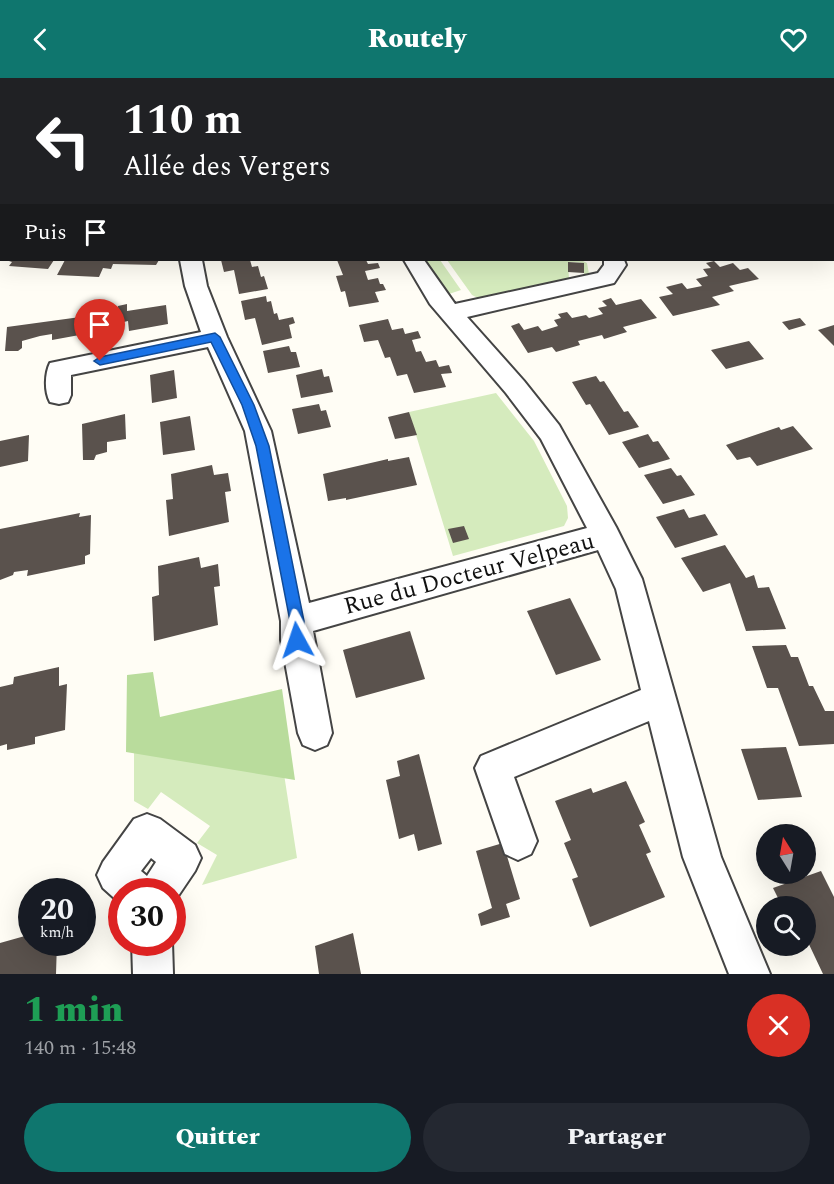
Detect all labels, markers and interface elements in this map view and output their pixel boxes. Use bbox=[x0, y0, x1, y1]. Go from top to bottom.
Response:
text: Routely bbox=[368, 18, 466, 60]
icon: back bbox=[24, 23, 57, 56]
icon: heart bbox=[777, 23, 810, 56]
text: 110 m bbox=[123, 89, 242, 152]
icon: left bbox=[24, 102, 102, 180]
text: Allée des Vergers bbox=[123, 146, 331, 188]
text: Puis bbox=[24, 216, 67, 249]
icon: arrive bbox=[79, 216, 112, 249]
pin bbox=[74, 299, 125, 361]
icon: arrive bbox=[83, 308, 116, 341]
street label: Rue du Docteur Velpeau bbox=[340, 523, 598, 625]
position arrow bbox=[265, 608, 329, 672]
north arrow bbox=[756, 824, 816, 884]
map controls bbox=[756, 824, 816, 956]
speed limit sign: 30 bbox=[108, 878, 186, 956]
text: 20 bbox=[40, 887, 74, 933]
button: search bbox=[756, 896, 816, 956]
text: km/h bbox=[40, 921, 74, 944]
text: 1 min bbox=[24, 983, 124, 1038]
button: close bbox=[747, 994, 810, 1057]
text: 140 m · 15:48 bbox=[24, 1033, 136, 1063]
button: Quitter bbox=[24, 1103, 411, 1172]
button: Partager bbox=[423, 1103, 810, 1172]

